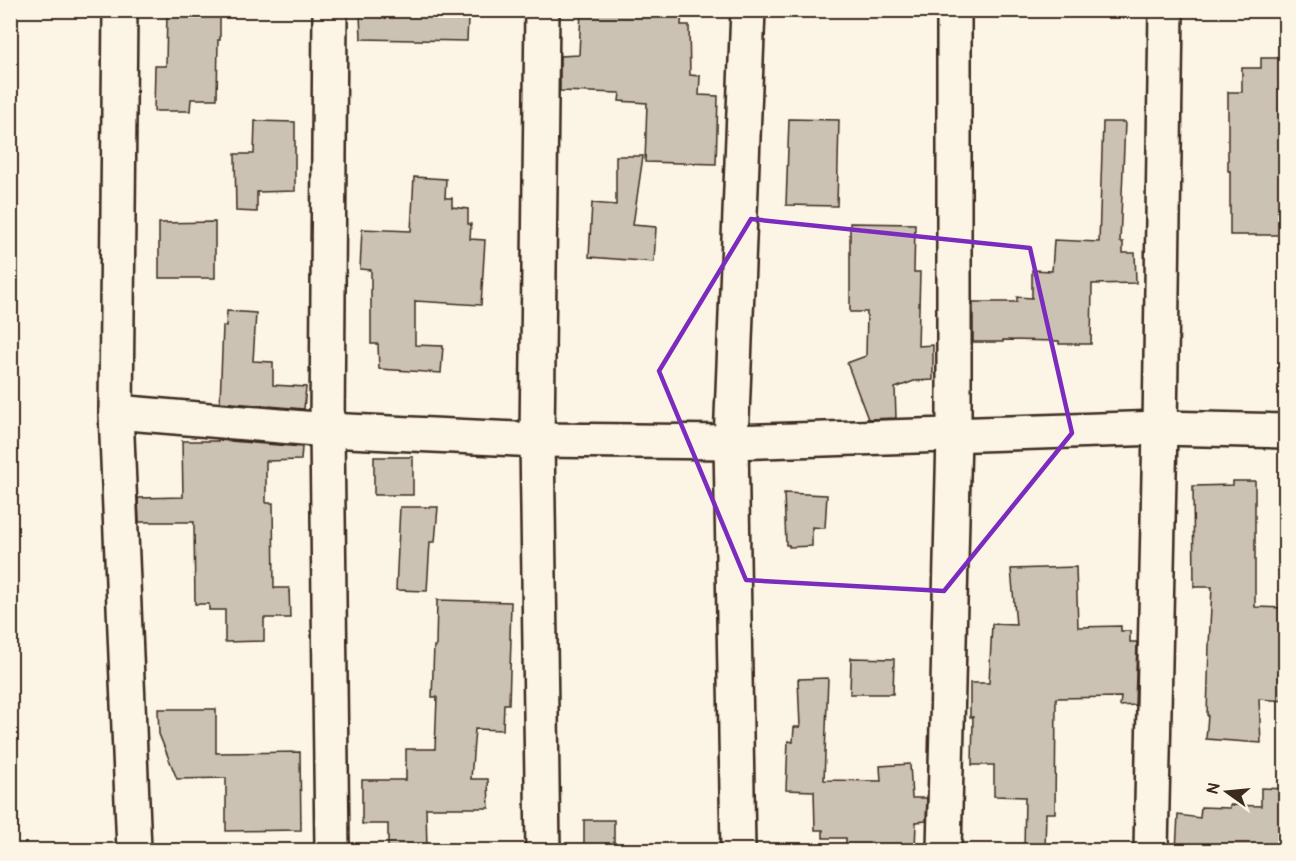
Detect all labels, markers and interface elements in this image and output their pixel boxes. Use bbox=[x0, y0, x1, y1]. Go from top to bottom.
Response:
north arrow bbox=[1197, 762, 1257, 822]
text: N bbox=[1202, 780, 1225, 796]

